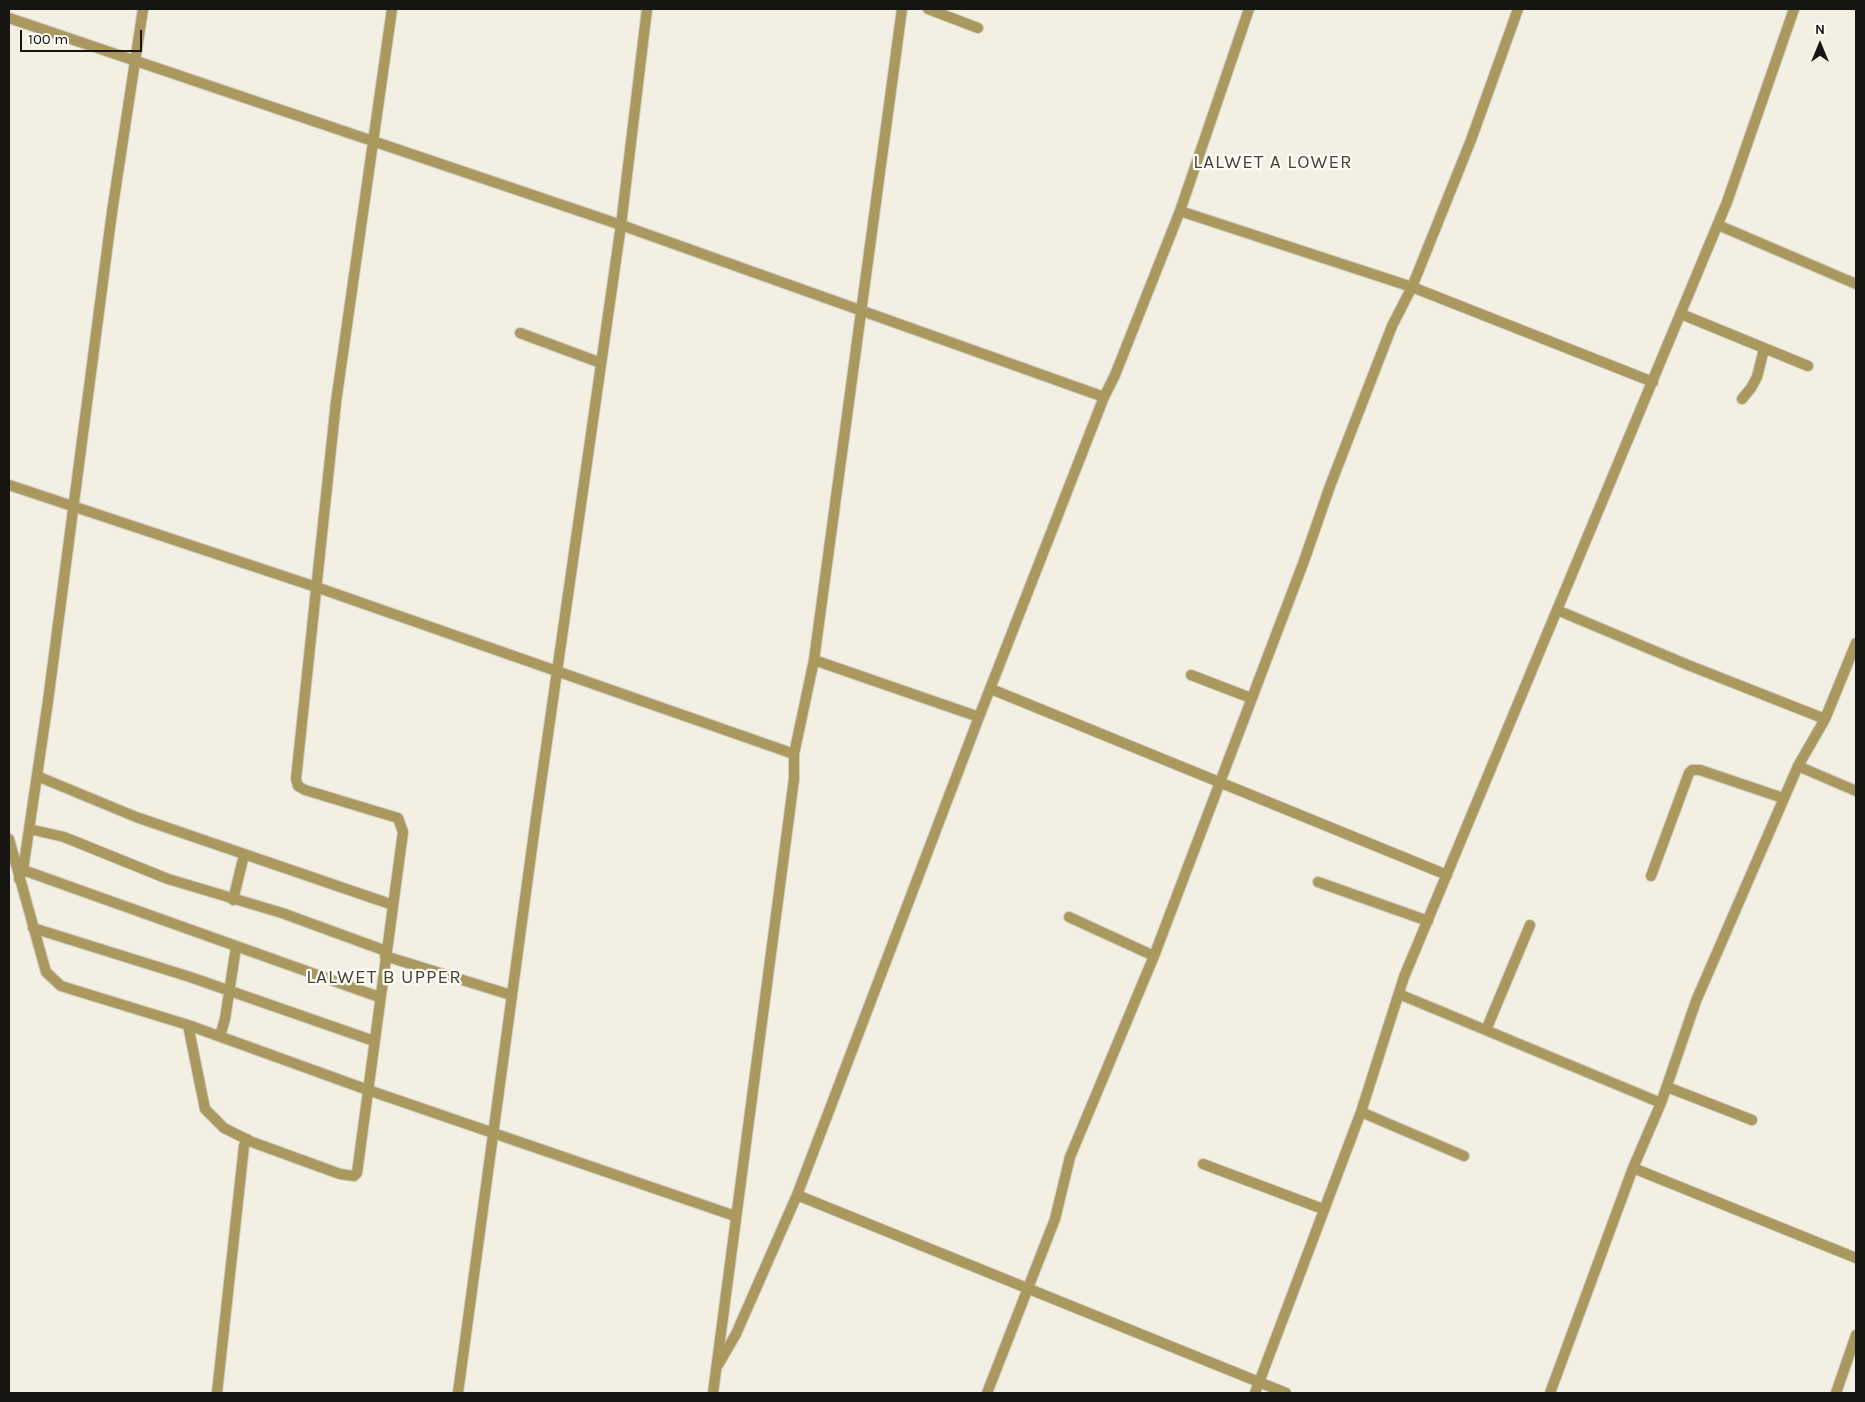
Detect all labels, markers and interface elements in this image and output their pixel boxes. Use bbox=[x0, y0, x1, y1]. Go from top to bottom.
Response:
scale bar bbox=[22, 20, 145, 52]
north arrow bbox=[1795, 20, 1845, 70]
text: N bbox=[1815, 21, 1825, 38]
text: 100 m bbox=[28, 30, 68, 48]
district label: LALWET A LOWER bbox=[1192, 152, 1354, 174]
district label: LALWET B UPPER bbox=[304, 967, 464, 989]

